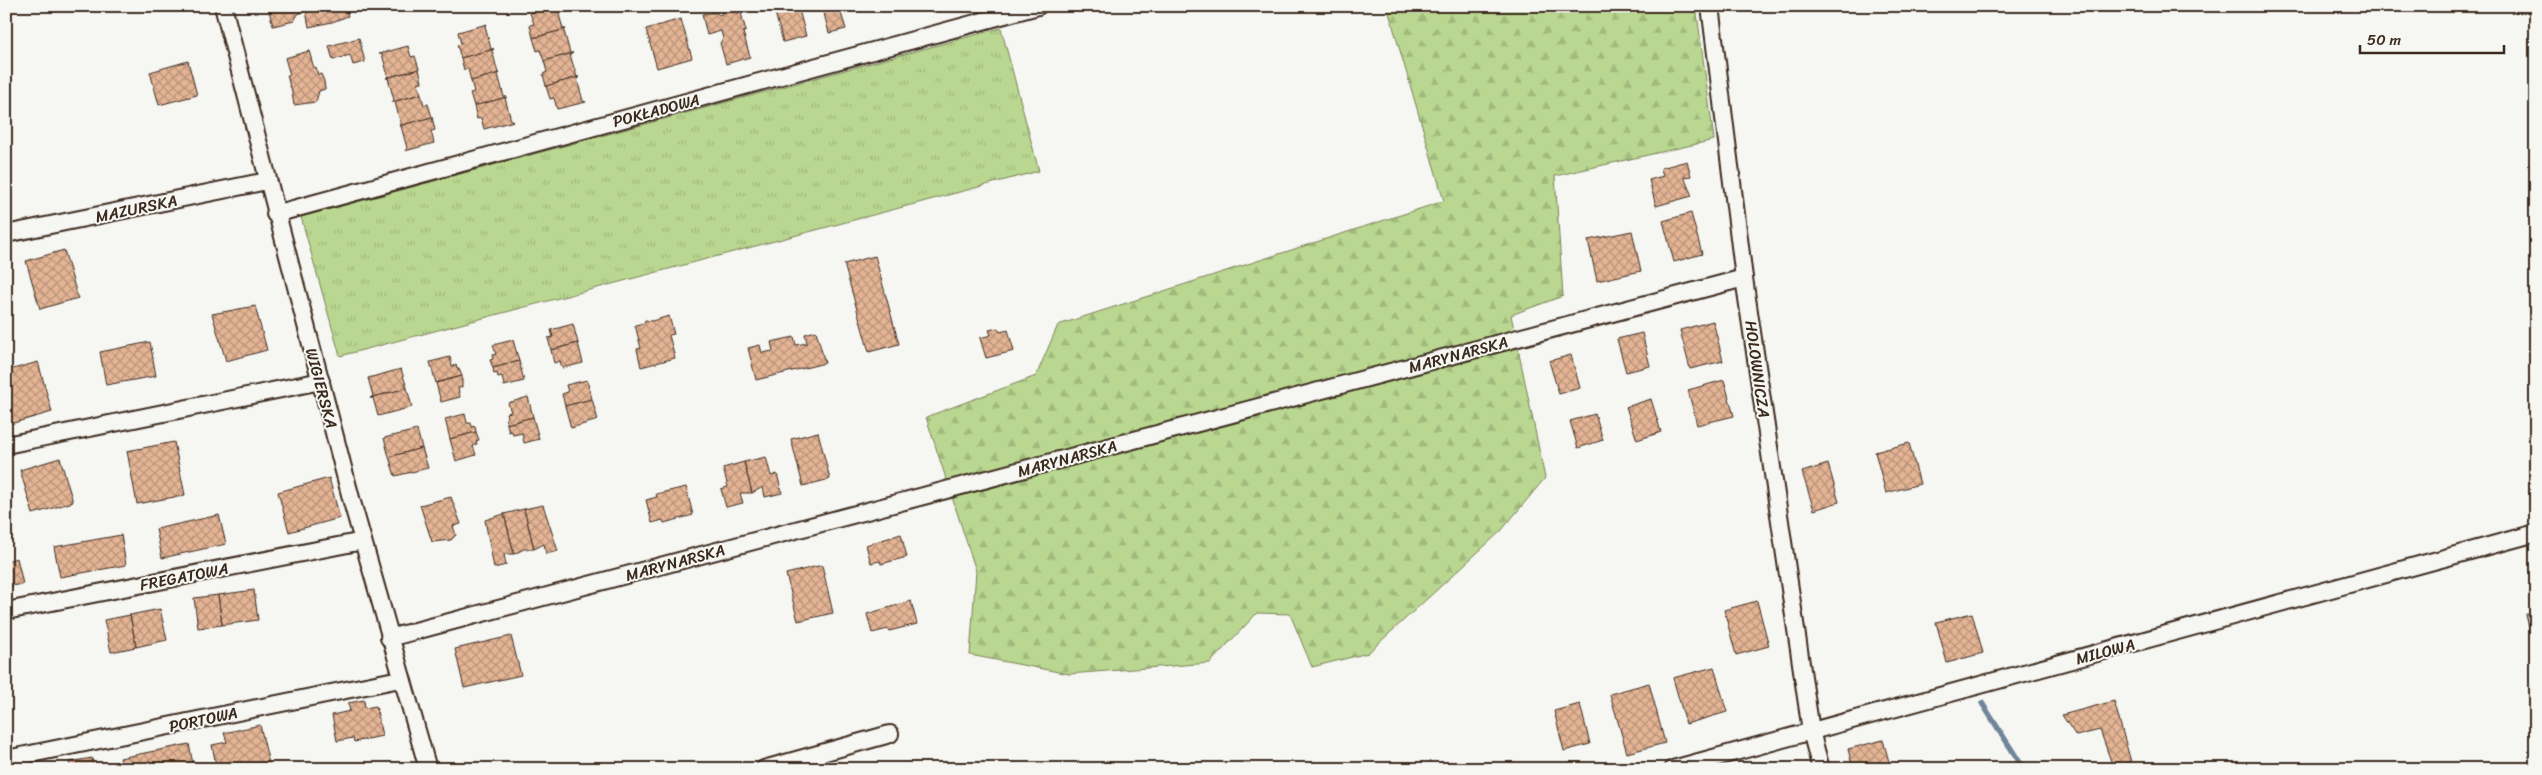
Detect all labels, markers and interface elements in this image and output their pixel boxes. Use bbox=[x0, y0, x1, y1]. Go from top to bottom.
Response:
scale bar bbox=[2360, 22, 2503, 54]
text: 50 m bbox=[2367, 27, 2402, 53]
street label: POKŁADOWA bbox=[609, 85, 703, 136]
street label: MAZURSKA bbox=[93, 186, 180, 231]
street label: HOLOWNICZA bbox=[1736, 319, 1779, 420]
street label: MARYNARSKA bbox=[1405, 327, 1511, 382]
street label: WIGIERSKA bbox=[297, 345, 346, 432]
street label: MARYNARSKA bbox=[1014, 431, 1120, 486]
street label: MARYNARSKA bbox=[622, 535, 728, 590]
street label: FREGATOWA bbox=[137, 554, 231, 599]
street label: MILOWA bbox=[2072, 630, 2138, 673]
street label: PORTOWA bbox=[166, 698, 240, 741]

